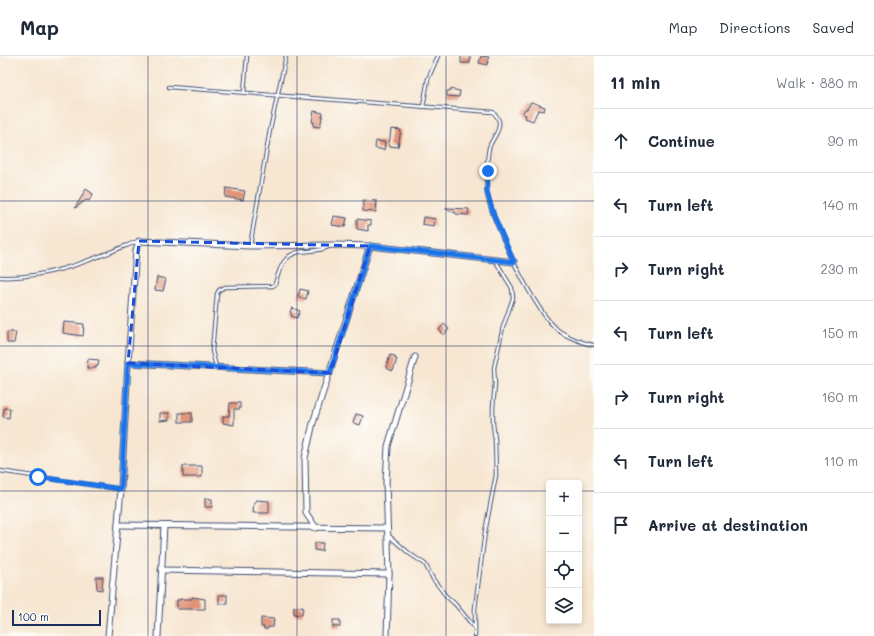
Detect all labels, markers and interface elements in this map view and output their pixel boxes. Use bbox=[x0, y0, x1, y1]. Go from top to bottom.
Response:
text: Map bbox=[20, 15, 59, 40]
text: Map bbox=[669, 18, 697, 37]
text: Directions bbox=[719, 18, 790, 37]
text: Saved bbox=[812, 18, 854, 37]
text: 11 min bbox=[610, 71, 660, 93]
text: Walk · 880 m bbox=[776, 74, 858, 91]
icon: ahead bbox=[610, 130, 632, 152]
text: Continue bbox=[648, 131, 715, 151]
text: 90 m bbox=[828, 132, 858, 149]
route end bbox=[479, 162, 497, 180]
icon: left bbox=[610, 194, 632, 216]
text: Turn left bbox=[648, 195, 713, 215]
text: 140 m bbox=[822, 196, 858, 213]
icon: right bbox=[610, 258, 632, 280]
text: Turn right bbox=[648, 259, 725, 279]
text: 230 m bbox=[821, 260, 858, 277]
icon: left bbox=[610, 322, 632, 344]
text: Turn left bbox=[648, 323, 713, 343]
text: 150 m bbox=[822, 324, 858, 341]
icon: right bbox=[610, 386, 632, 408]
text: Turn right bbox=[648, 387, 725, 407]
text: 160 m bbox=[822, 388, 858, 405]
icon: left bbox=[610, 450, 632, 472]
text: Turn left bbox=[648, 451, 713, 471]
text: 110 m bbox=[824, 452, 858, 469]
route start bbox=[29, 468, 47, 486]
map controls bbox=[546, 480, 582, 624]
button: + bbox=[546, 480, 582, 516]
icon: arrive bbox=[610, 514, 632, 536]
text: Arrive at destination bbox=[648, 515, 808, 535]
button: − bbox=[546, 516, 582, 552]
button: locate bbox=[546, 552, 582, 588]
button: layers bbox=[546, 588, 582, 624]
scale bar bbox=[12, 608, 101, 627]
text: 100 m bbox=[18, 609, 49, 624]

